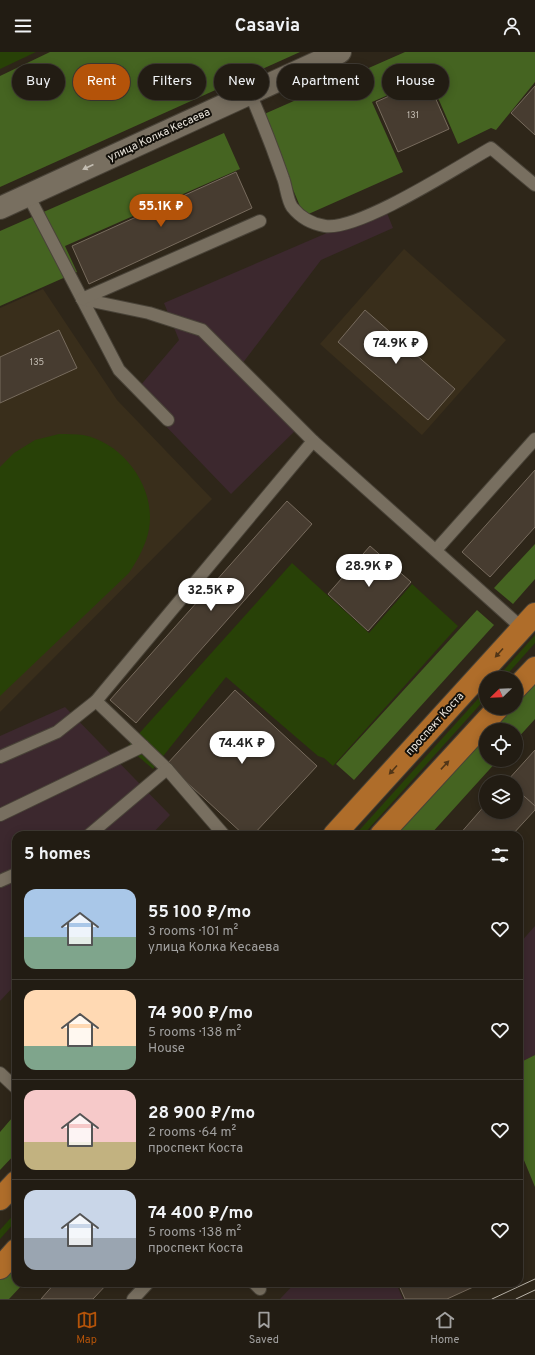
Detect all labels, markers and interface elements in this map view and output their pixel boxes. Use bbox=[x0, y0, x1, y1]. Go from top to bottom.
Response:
icon: menu bbox=[12, 15, 34, 37]
text: Casavia bbox=[235, 15, 300, 38]
icon: person bbox=[501, 15, 523, 37]
chip: Buy bbox=[12, 64, 65, 100]
chip: Rent bbox=[73, 64, 130, 100]
chip: Filters bbox=[138, 64, 206, 100]
chip: New bbox=[214, 64, 269, 100]
chip: Apartment bbox=[277, 64, 374, 100]
chip: House bbox=[382, 64, 449, 100]
street label: улица Колка Кесаева bbox=[106, 105, 213, 165]
house number: 131 bbox=[407, 110, 419, 121]
one-way arrow bbox=[82, 164, 94, 170]
pin: 55.1K ₽ bbox=[124, 194, 198, 228]
text: 55.1K ₽ bbox=[138, 199, 184, 215]
pin: 74.9K ₽ bbox=[359, 331, 433, 365]
text: 74.9K ₽ bbox=[373, 336, 419, 352]
house number: 135 bbox=[30, 357, 44, 368]
pin: 28.9K ₽ bbox=[332, 554, 406, 588]
text: 28.9K ₽ bbox=[345, 559, 393, 575]
pin: 32.5K ₽ bbox=[174, 578, 248, 612]
text: 32.5K ₽ bbox=[187, 583, 235, 599]
one-way arrow bbox=[495, 648, 504, 658]
north arrow bbox=[479, 671, 523, 715]
map controls bbox=[479, 671, 523, 819]
street label: проспект Коста bbox=[403, 689, 467, 759]
button: locate bbox=[479, 723, 523, 767]
pin: 74.4K ₽ bbox=[205, 731, 279, 765]
text: 74.4K ₽ bbox=[219, 736, 265, 752]
one-way arrow bbox=[441, 760, 450, 770]
one-way arrow bbox=[388, 765, 398, 775]
button: layers bbox=[479, 775, 523, 819]
text: 5 homes bbox=[24, 844, 91, 866]
icon: filters bbox=[489, 844, 511, 866]
text: 55 100 ₽/mo bbox=[148, 902, 251, 924]
icon: home bbox=[56, 905, 104, 953]
icon: heart bbox=[489, 918, 511, 940]
text: 3 rooms · 101 m² bbox=[148, 924, 238, 940]
text: улица Колка Кесаева bbox=[148, 940, 279, 956]
text: 74 900 ₽/mo bbox=[148, 1003, 253, 1025]
icon: home bbox=[56, 1006, 104, 1054]
icon: heart bbox=[489, 1019, 511, 1041]
text: 5 rooms · 138 m² bbox=[148, 1025, 241, 1041]
text: House bbox=[148, 1041, 185, 1057]
text: 28 900 ₽/mo bbox=[148, 1103, 255, 1125]
icon: home bbox=[56, 1106, 104, 1154]
icon: heart bbox=[489, 1119, 511, 1141]
text: 2 rooms · 64 m² bbox=[148, 1125, 236, 1141]
text: проспект Коста bbox=[148, 1141, 243, 1157]
text: 74 400 ₽/mo bbox=[148, 1203, 253, 1225]
icon: home bbox=[56, 1206, 104, 1254]
icon: heart bbox=[489, 1219, 511, 1241]
text: 5 rooms · 138 m² bbox=[148, 1225, 241, 1241]
text: проспект Коста bbox=[148, 1241, 243, 1257]
tab: Map bbox=[76, 1309, 98, 1347]
tab: Saved bbox=[249, 1309, 279, 1347]
tab: Home bbox=[430, 1309, 459, 1347]

